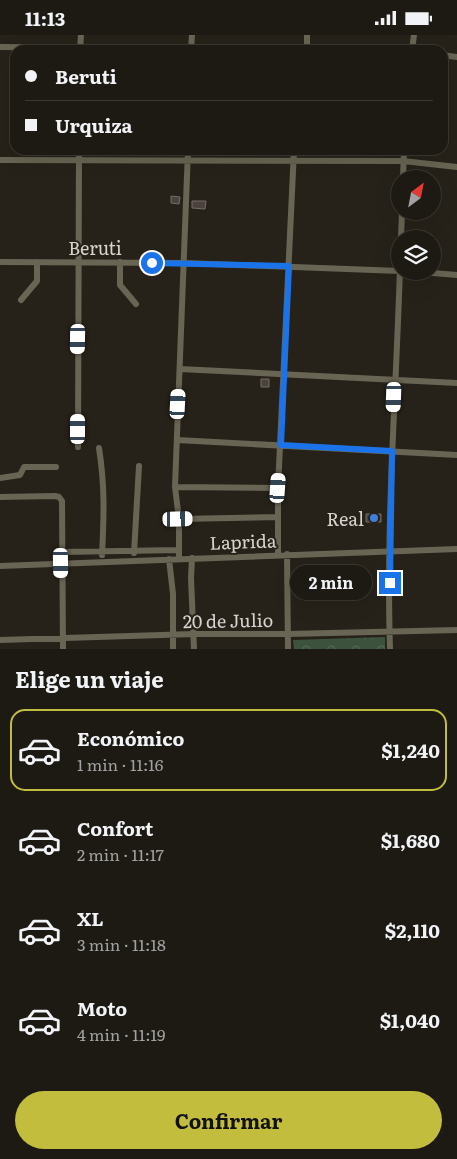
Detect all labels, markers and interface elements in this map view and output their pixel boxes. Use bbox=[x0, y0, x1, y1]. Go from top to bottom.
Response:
text: 11:13 bbox=[25, 4, 65, 32]
text: Beruti bbox=[55, 62, 117, 90]
text: Urquiza bbox=[55, 111, 133, 139]
north arrow bbox=[391, 170, 441, 220]
map controls bbox=[391, 170, 441, 280]
button: layers bbox=[391, 230, 441, 280]
street label: Beruti bbox=[68, 234, 122, 261]
route start bbox=[141, 252, 163, 274]
car bbox=[70, 324, 85, 354]
car bbox=[385, 382, 402, 412]
car bbox=[169, 389, 186, 419]
car bbox=[70, 414, 85, 444]
car bbox=[269, 473, 286, 503]
place label: Real bbox=[326, 505, 364, 532]
car bbox=[162, 511, 193, 527]
marker: Real bbox=[368, 512, 380, 524]
street label: Laprida bbox=[209, 526, 277, 556]
car bbox=[53, 548, 68, 578]
callout: 2 min bbox=[290, 565, 372, 601]
text: 2 min bbox=[309, 570, 353, 594]
route end bbox=[379, 572, 401, 594]
street label: 20 de Julio bbox=[183, 606, 273, 634]
text: Elige un viaje bbox=[15, 662, 164, 695]
text: Económico bbox=[77, 724, 184, 752]
icon: car bbox=[17, 728, 62, 773]
text: $1,240 bbox=[381, 736, 440, 764]
text: 1 min · 11:16 bbox=[77, 752, 163, 776]
text: Confort bbox=[77, 814, 153, 842]
icon: car bbox=[17, 818, 62, 863]
text: $1,680 bbox=[381, 826, 440, 854]
text: 2 min · 11:17 bbox=[77, 842, 164, 866]
text: XL bbox=[77, 904, 104, 932]
icon: car bbox=[17, 908, 62, 953]
text: $2,110 bbox=[385, 916, 440, 944]
text: 3 min · 11:18 bbox=[77, 932, 166, 956]
text: Moto bbox=[77, 994, 127, 1022]
icon: car bbox=[17, 998, 62, 1043]
text: $1,040 bbox=[380, 1006, 440, 1034]
text: 4 min · 11:19 bbox=[77, 1022, 165, 1046]
button: Confirmar bbox=[15, 1091, 442, 1149]

